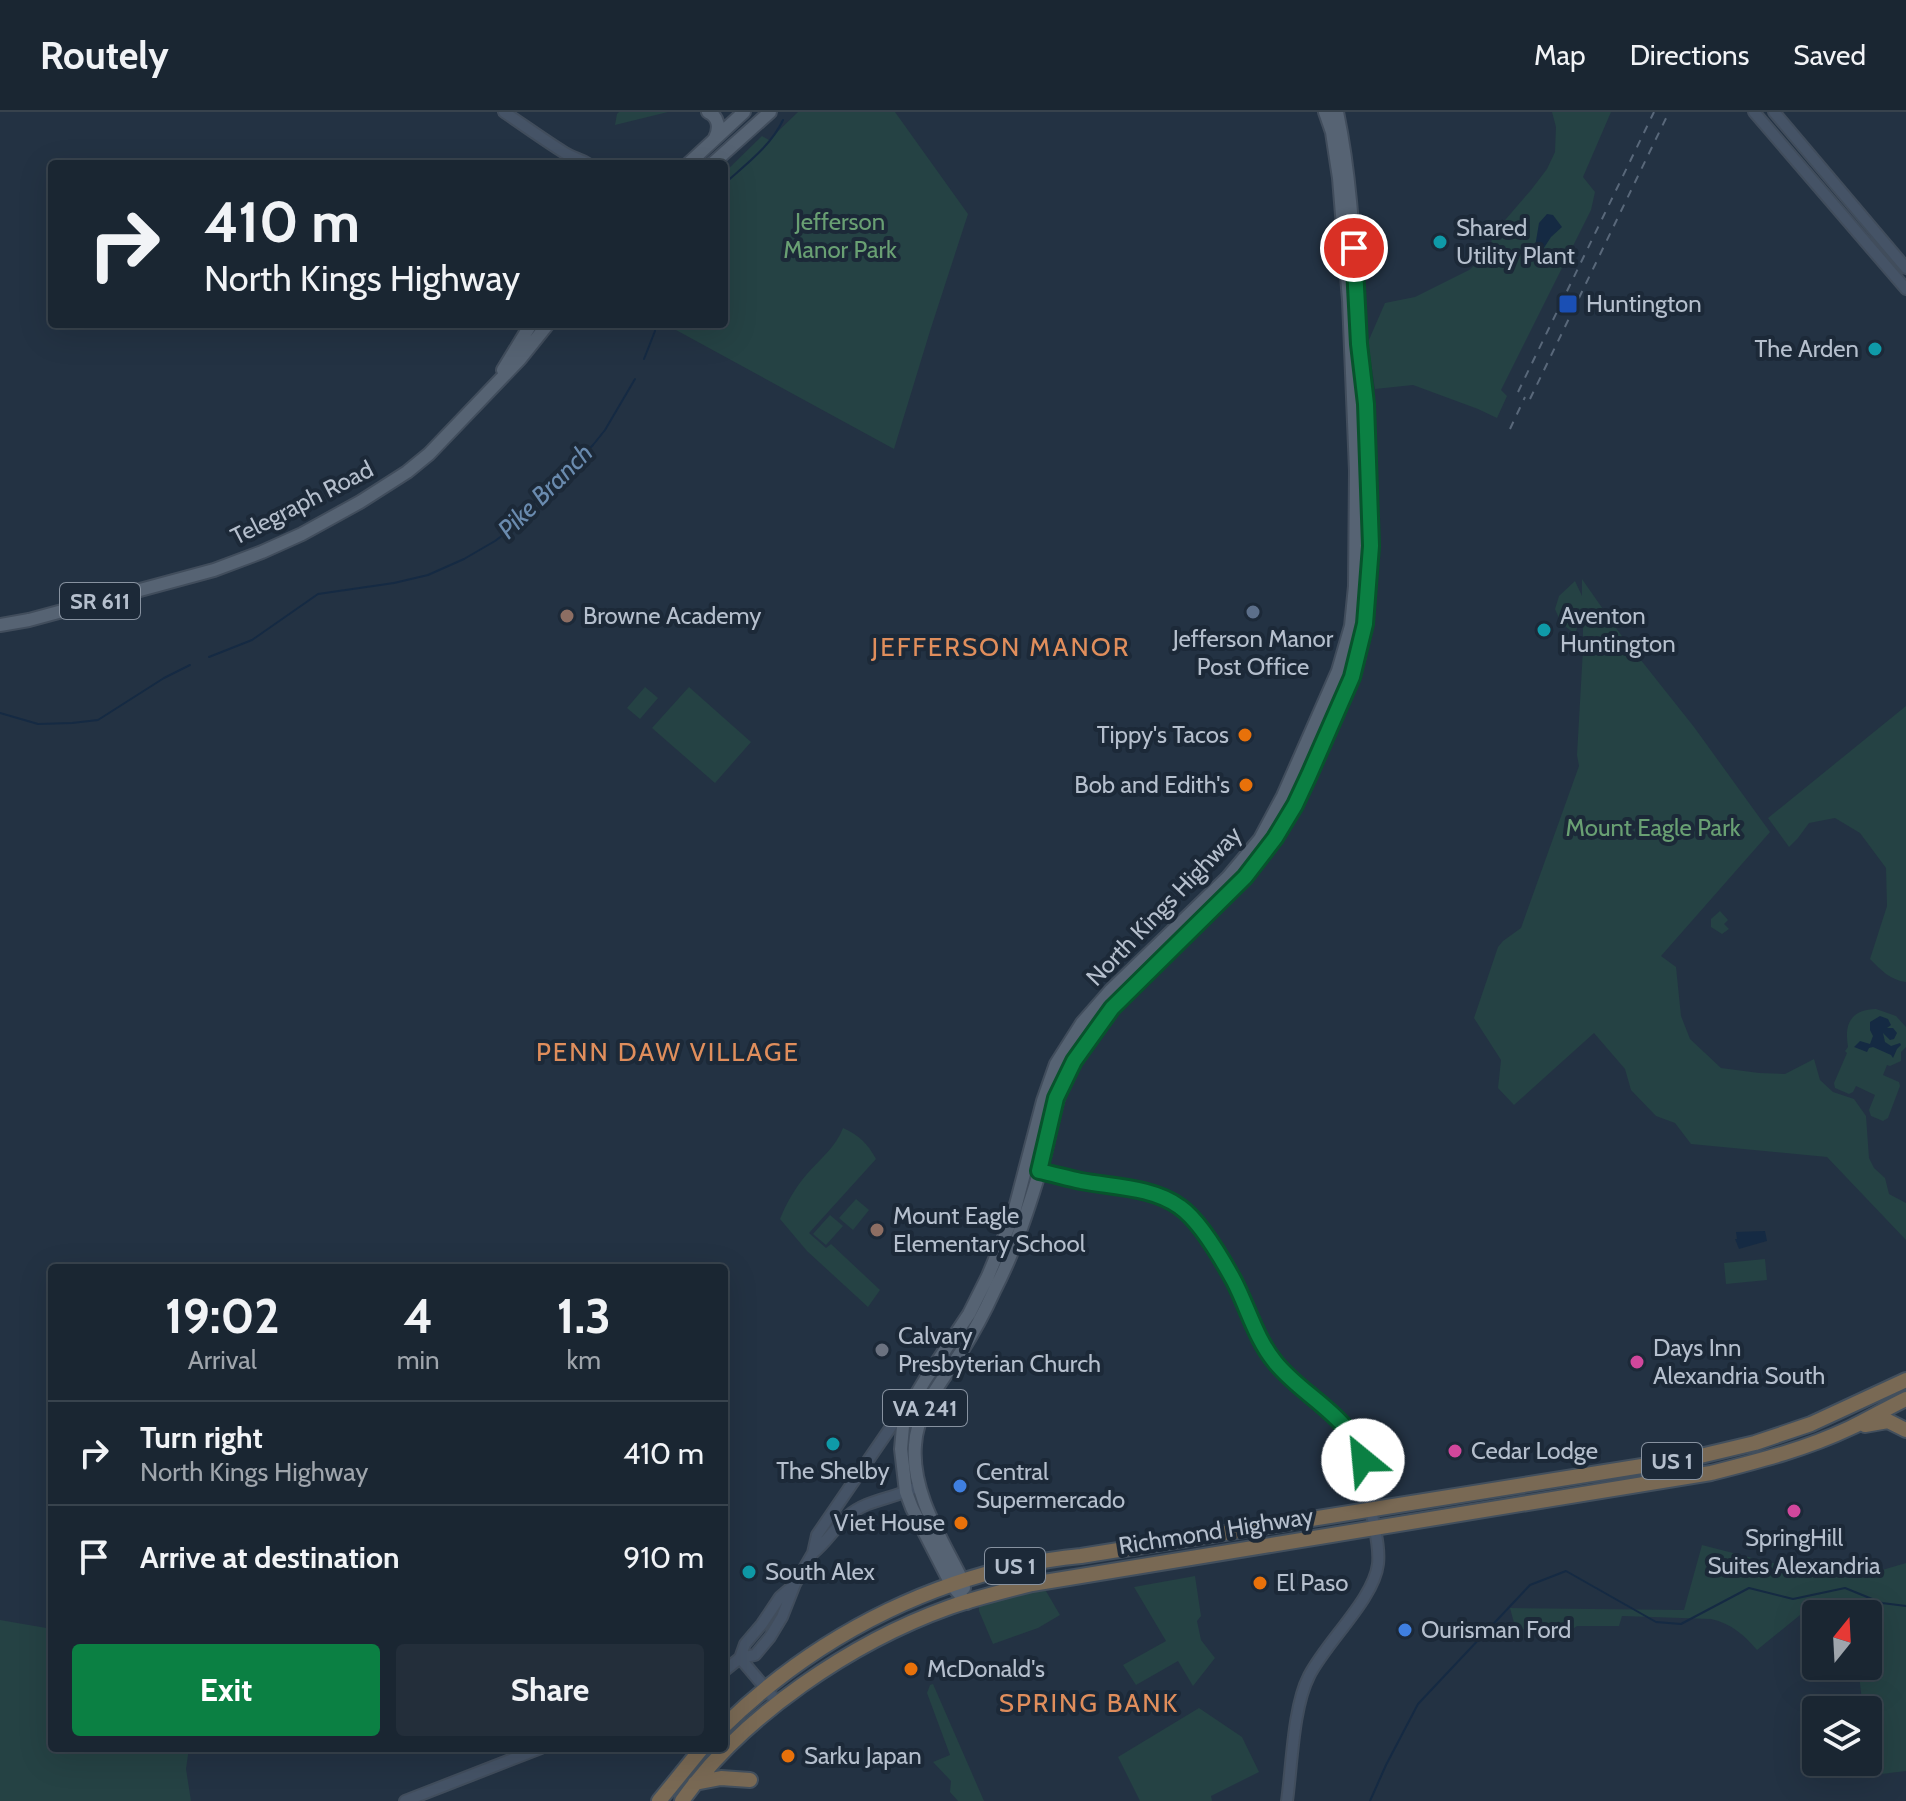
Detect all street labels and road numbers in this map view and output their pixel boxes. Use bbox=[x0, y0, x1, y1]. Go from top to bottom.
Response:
street label: Telegraph Road bbox=[226, 454, 378, 551]
road number: SR 611 bbox=[60, 583, 140, 619]
street label: North Kings Highway bbox=[1080, 820, 1247, 992]
road number: VA 241 bbox=[883, 1390, 967, 1426]
road number: US 1 bbox=[1642, 1443, 1702, 1479]
street label: Richmond Highway bbox=[1116, 1501, 1315, 1560]
road number: US 1 bbox=[985, 1548, 1045, 1584]

